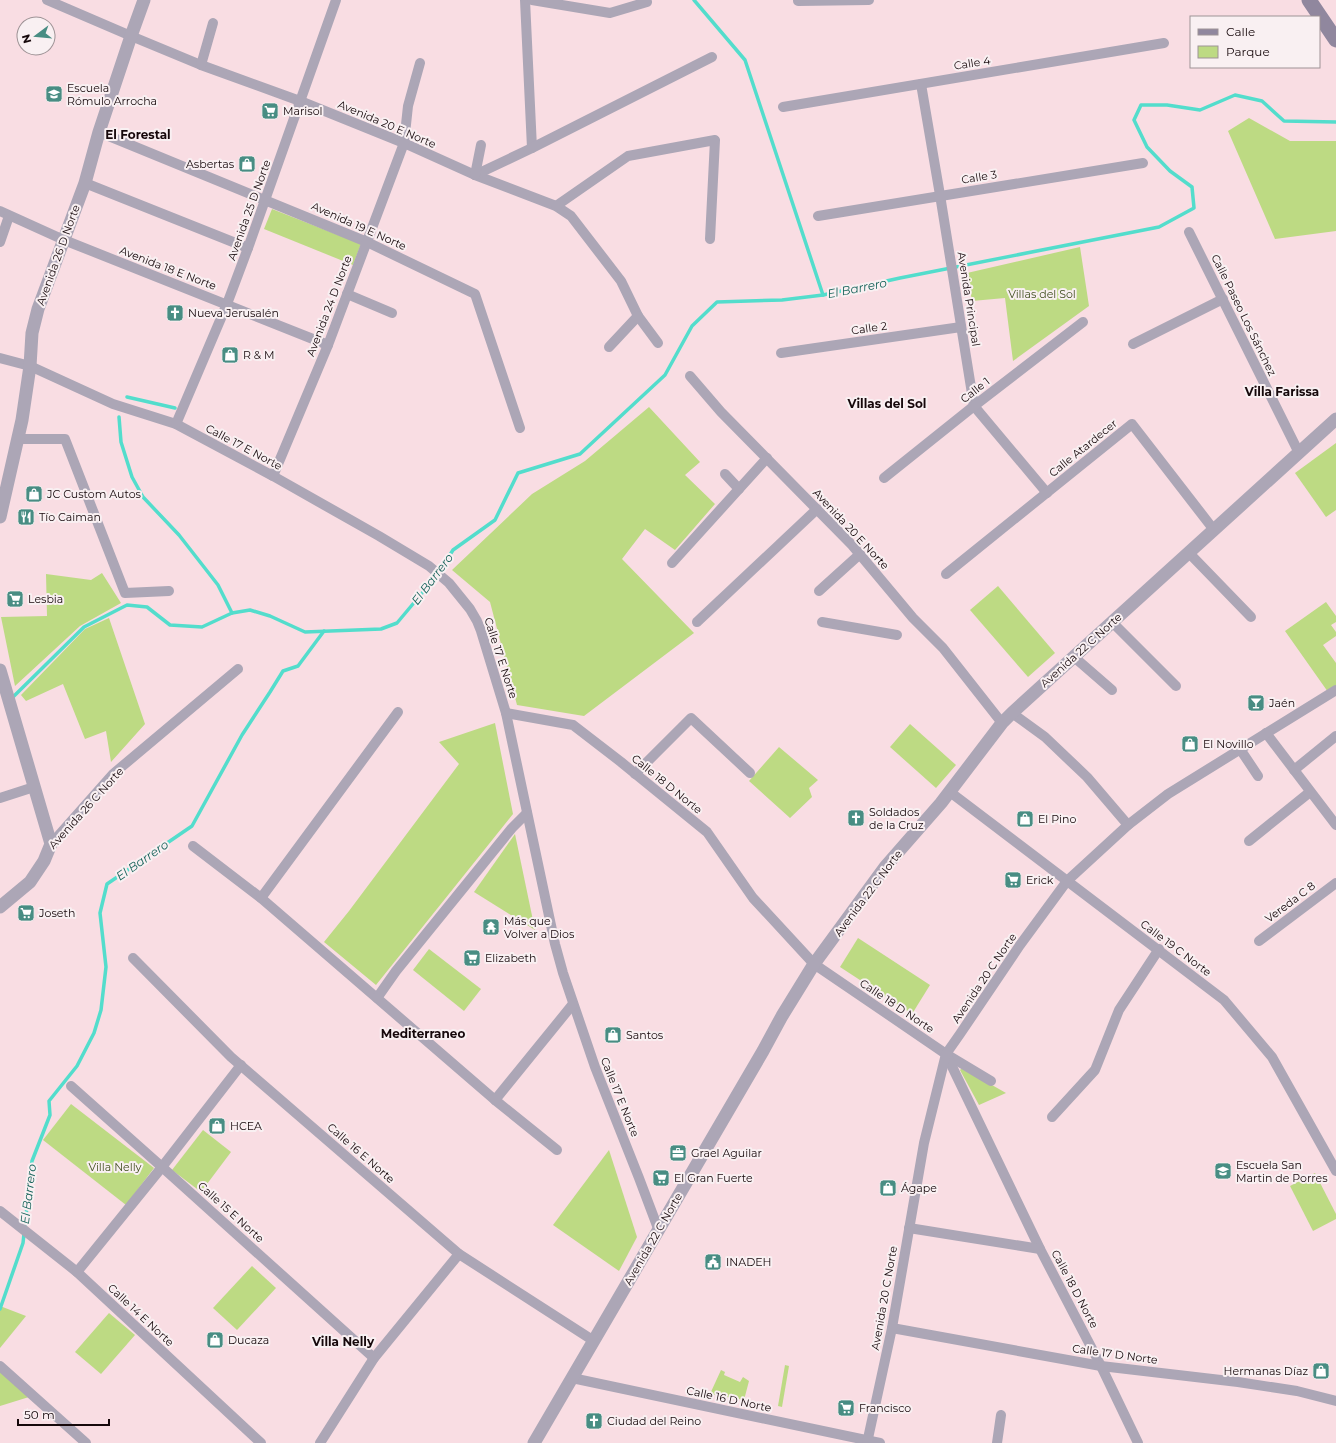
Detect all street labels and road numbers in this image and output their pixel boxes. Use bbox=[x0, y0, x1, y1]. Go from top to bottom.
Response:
street label: Calle 4 bbox=[953, 53, 992, 73]
street label: Avenida 20 E Norte bbox=[336, 97, 438, 151]
street label: Avenida 25 D Norte bbox=[224, 158, 274, 262]
street label: Calle 3 bbox=[960, 167, 998, 187]
street label: Avenida 19 E Norte bbox=[309, 199, 409, 253]
street label: Avenida 26 D Norte bbox=[33, 202, 83, 307]
street label: Avenida 18 E Norte bbox=[118, 243, 219, 293]
street label: Avenida Principal bbox=[955, 251, 983, 347]
street label: Calle Paseo Los Sánchez bbox=[1208, 252, 1280, 378]
street label: Avenida 24 D Norte bbox=[303, 253, 355, 358]
street label: Calle 2 bbox=[850, 319, 888, 337]
street label: Calle 1 bbox=[957, 374, 993, 406]
street label: Calle Atardecer bbox=[1046, 416, 1120, 480]
street label: Calle 17 E Norte bbox=[203, 421, 285, 473]
street label: Avenida 20 E Norte bbox=[810, 486, 892, 573]
street label: Avenida 22 C Norte bbox=[1037, 610, 1125, 690]
street label: Calle 17 E Norte bbox=[481, 616, 521, 701]
street label: Calle 18 D Norte bbox=[629, 751, 705, 817]
street label: Avenida 26 C Norte bbox=[46, 764, 127, 852]
street label: Avenida 22 C Norte bbox=[831, 847, 905, 939]
street label: Vereda C 8 bbox=[1262, 879, 1318, 925]
street label: Calle 19 C Norte bbox=[1138, 917, 1215, 979]
street label: Avenida 20 C Norte bbox=[949, 930, 1020, 1026]
street label: Calle 18 D Norte bbox=[857, 976, 937, 1036]
street label: Calle 17 E Norte bbox=[598, 1055, 642, 1139]
street label: Calle 16 E Norte bbox=[324, 1120, 398, 1186]
street label: Calle 15 E Norte bbox=[195, 1179, 267, 1246]
street label: Avenida 22 C Norte bbox=[621, 1190, 685, 1288]
street label: Avenida 20 C Norte bbox=[868, 1244, 900, 1351]
street label: Calle 18 D Norte bbox=[1048, 1247, 1102, 1331]
street label: Calle 14 E Norte bbox=[105, 1281, 177, 1349]
street label: Calle 17 D Norte bbox=[1071, 1341, 1159, 1367]
street label: Calle 16 D Norte bbox=[685, 1383, 773, 1415]

